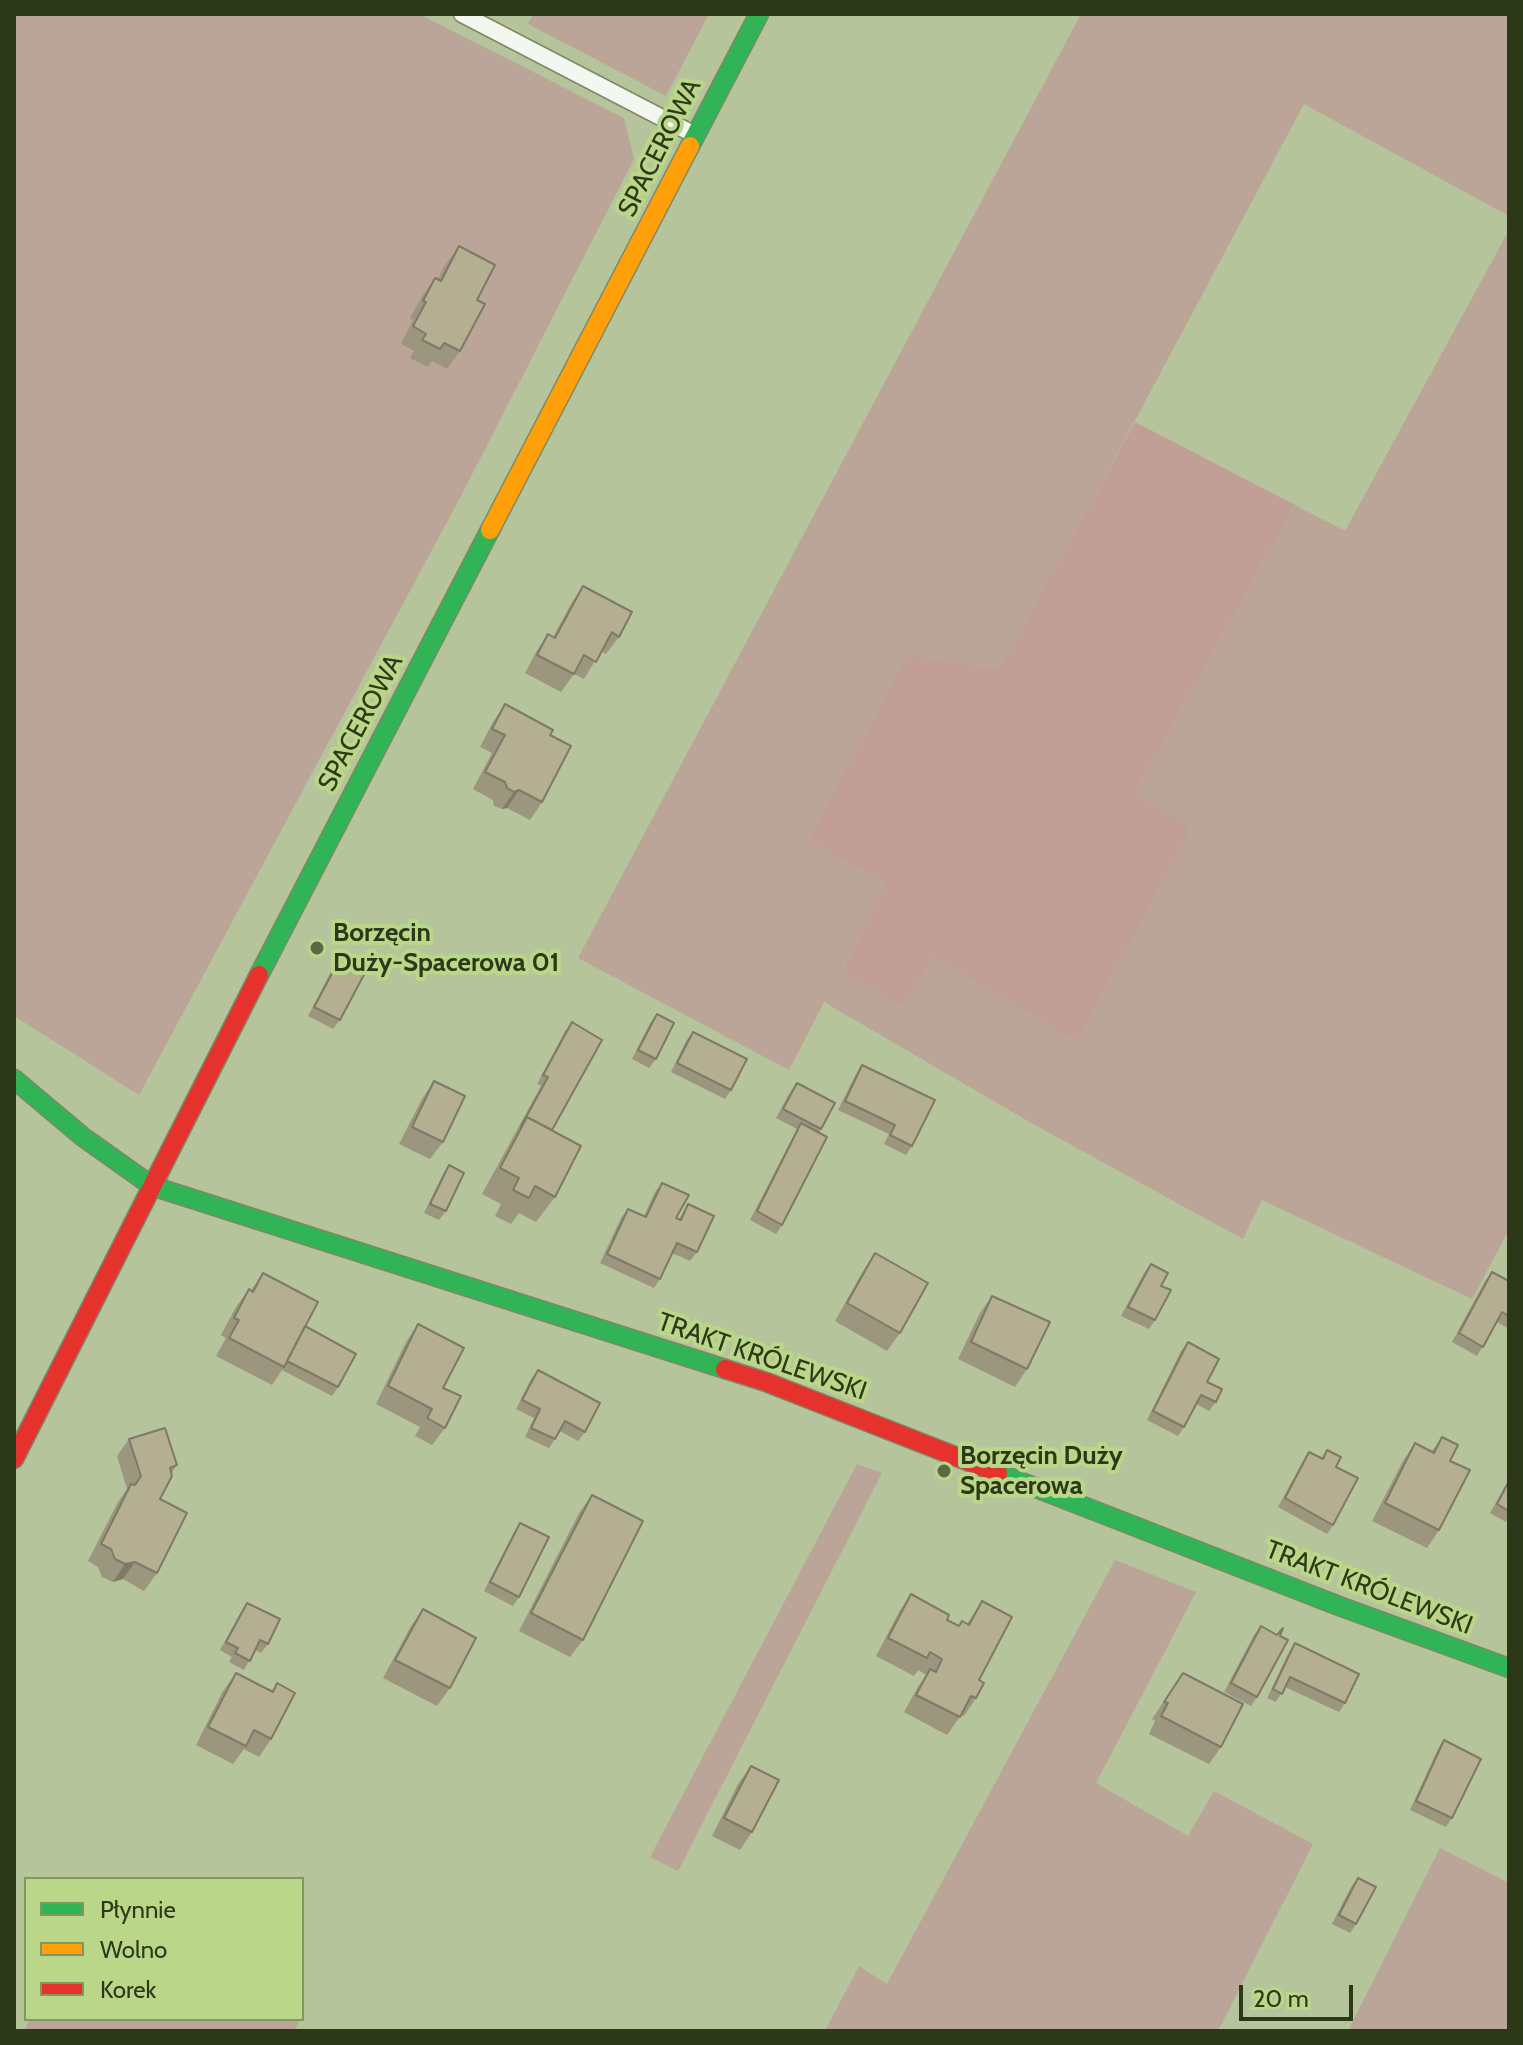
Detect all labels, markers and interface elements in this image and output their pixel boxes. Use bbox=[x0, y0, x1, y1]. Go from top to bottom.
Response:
street label: SPACEROWA bbox=[612, 74, 708, 222]
street label: SPACEROWA bbox=[312, 649, 410, 797]
place label: Borzęcin Duży-Spacerowa 01 bbox=[333, 917, 559, 978]
marker: Borzęcin Duży-Spacerowa 01 bbox=[308, 939, 326, 957]
street label: TRAKT KRÓLEWSKI bbox=[653, 1307, 871, 1407]
place label: Borzęcin Duży Spacerowa bbox=[960, 1440, 1123, 1502]
marker: Borzęcin Duży Spacerowa bbox=[935, 1462, 953, 1480]
street label: TRAKT KRÓLEWSKI bbox=[1261, 1534, 1477, 1642]
legend bbox=[24, 1877, 304, 2021]
text: Płynnie bbox=[100, 1895, 176, 1924]
text: Wolno bbox=[100, 1935, 167, 1964]
scale bar bbox=[1243, 1969, 1357, 2019]
text: Korek bbox=[100, 1975, 156, 2004]
text: 20 m bbox=[1253, 1984, 1309, 2013]

